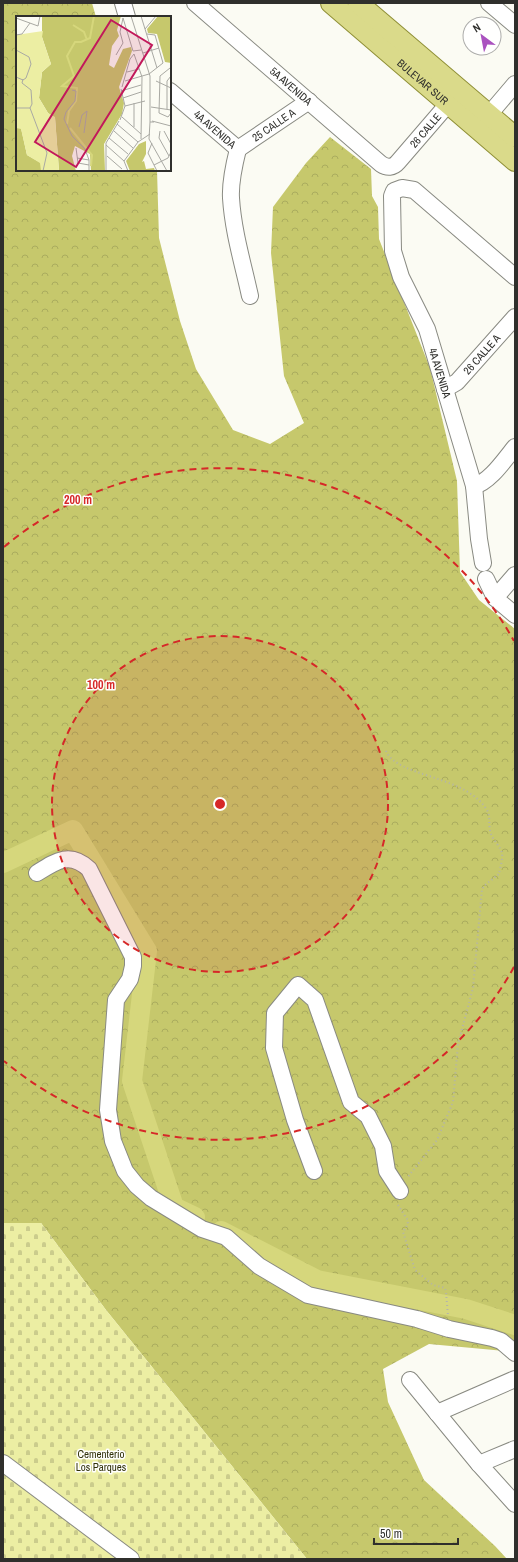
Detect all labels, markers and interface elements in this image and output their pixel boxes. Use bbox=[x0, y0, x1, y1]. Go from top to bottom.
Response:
inset map bbox=[16, 16, 171, 171]
north arrow bbox=[462, 16, 502, 56]
text: N bbox=[470, 20, 483, 35]
street label: BULEVAR SUR bbox=[394, 56, 452, 108]
street label: 5A AVENIDA bbox=[267, 64, 316, 109]
street label: 25 CALLE A bbox=[249, 105, 299, 145]
street label: 4A AVENIDA bbox=[191, 107, 240, 152]
street label: 26 CALLE bbox=[407, 110, 444, 150]
street label: 26 CALLE A bbox=[460, 331, 504, 377]
street label: 4A AVENIDA bbox=[426, 346, 455, 401]
text: 200 m bbox=[64, 492, 92, 508]
text: 100 m bbox=[87, 677, 115, 693]
centre of rings bbox=[213, 797, 227, 811]
park label: Cementerio Los Parques bbox=[76, 1447, 127, 1474]
scale bar bbox=[374, 1520, 458, 1546]
text: 50 m bbox=[380, 1526, 402, 1542]

